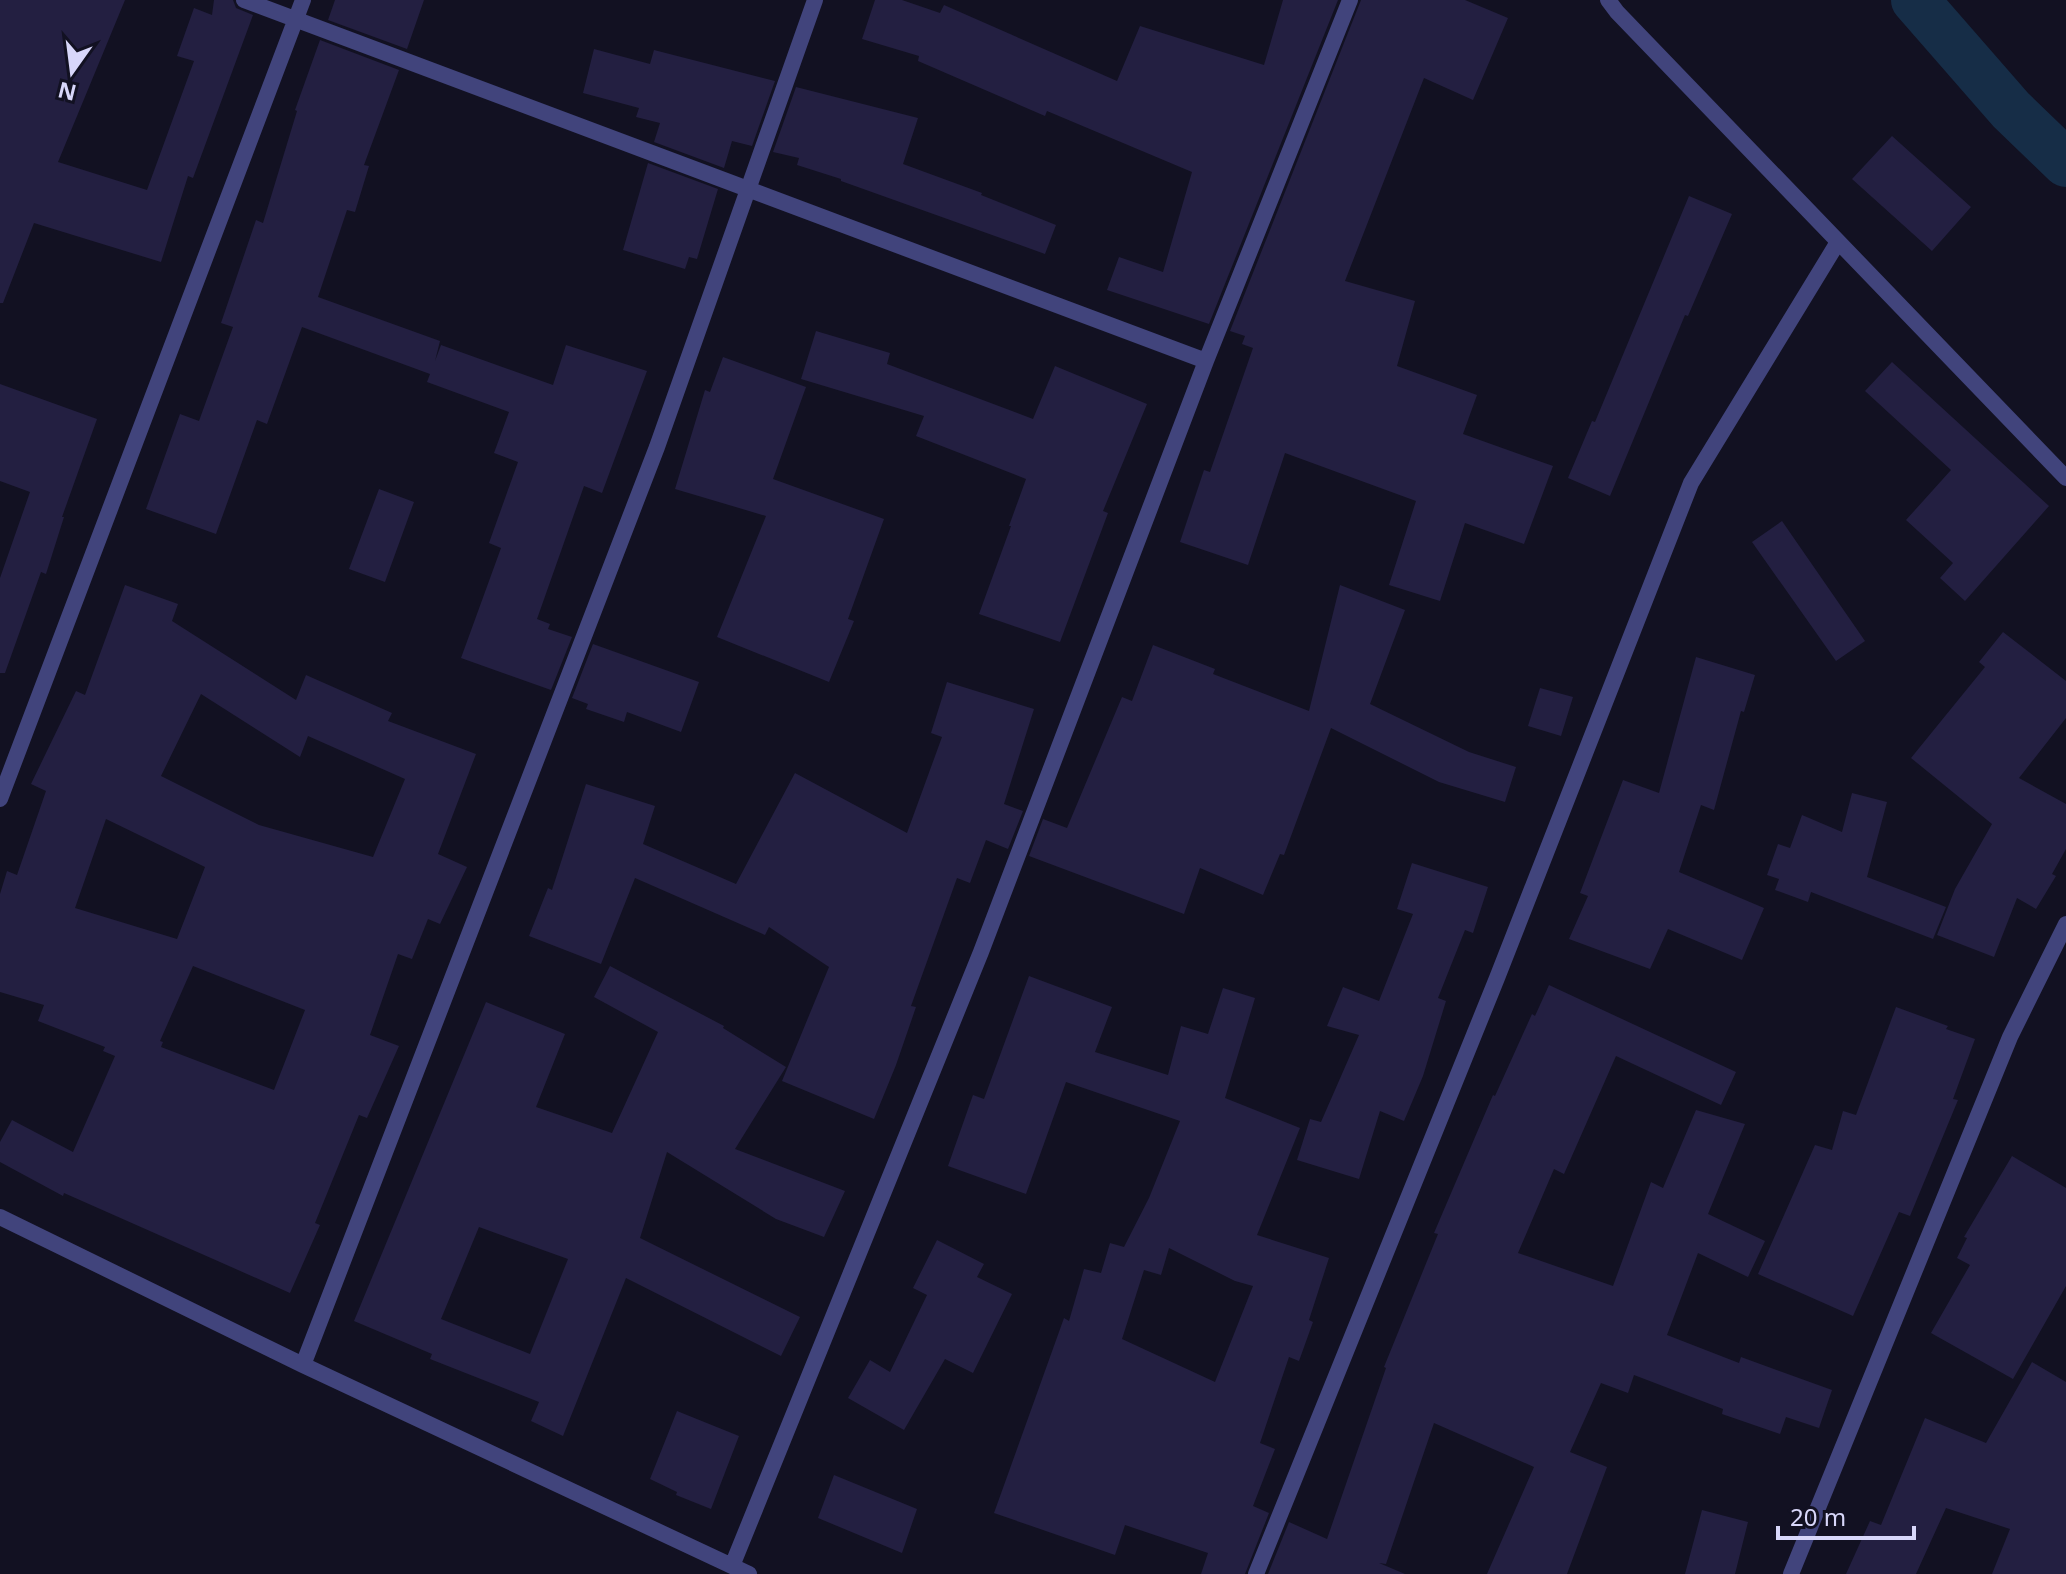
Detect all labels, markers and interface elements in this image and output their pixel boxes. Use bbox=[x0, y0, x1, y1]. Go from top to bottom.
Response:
north arrow bbox=[32, 32, 112, 112]
text: N bbox=[55, 76, 79, 109]
scale bar bbox=[1778, 1490, 1914, 1540]
text: 20 m bbox=[1790, 1500, 1846, 1533]

